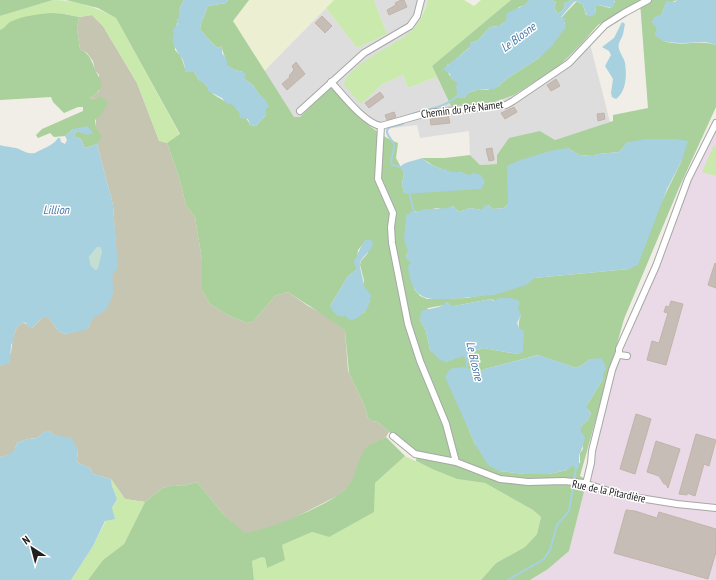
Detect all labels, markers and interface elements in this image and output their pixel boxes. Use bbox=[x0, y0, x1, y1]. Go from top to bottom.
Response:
water label: Le Blosne bbox=[498, 18, 539, 55]
street label: Chemin du Pré Namet bbox=[420, 97, 504, 121]
water label: Lillion bbox=[43, 202, 70, 217]
water label: Le Blosne bbox=[463, 340, 487, 383]
street label: Rue de la Pitardière bbox=[571, 476, 648, 506]
north arrow bbox=[12, 528, 52, 568]
text: N bbox=[20, 532, 33, 547]

